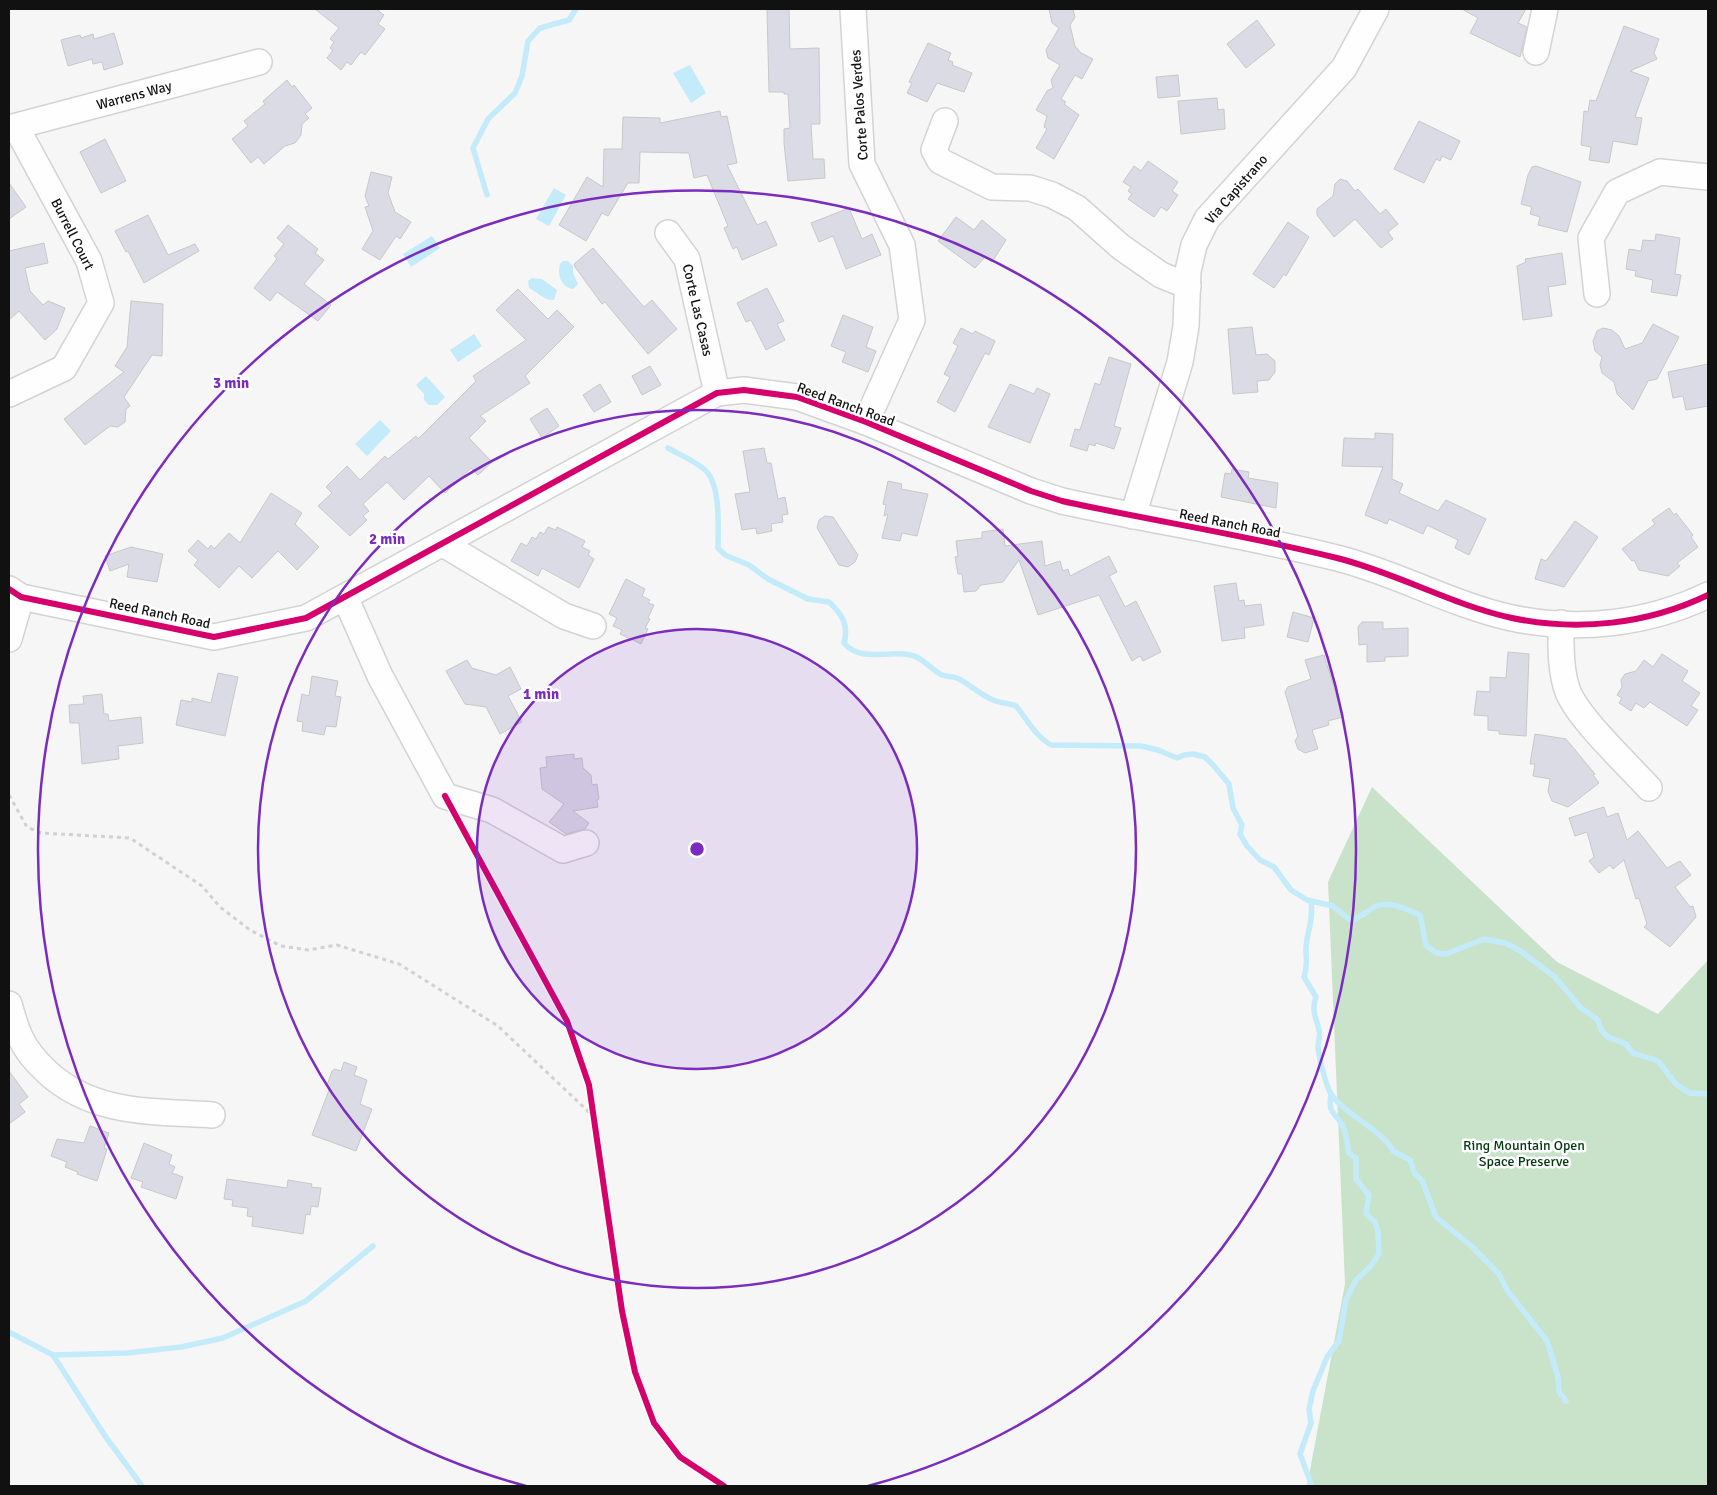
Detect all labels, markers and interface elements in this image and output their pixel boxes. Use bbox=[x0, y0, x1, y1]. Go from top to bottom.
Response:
street label: Corte Palos Verdes bbox=[847, 49, 872, 161]
street label: Warrens Way bbox=[95, 77, 174, 114]
street label: Via Capistrano bbox=[1201, 151, 1271, 228]
street label: Burrell Court bbox=[47, 196, 98, 273]
street label: Corte Las Casas bbox=[679, 262, 716, 358]
text: 3 min bbox=[213, 374, 249, 392]
street label: Reed Ranch Road bbox=[795, 379, 897, 430]
street label: Reed Ranch Road bbox=[1178, 505, 1282, 542]
text: 2 min bbox=[369, 530, 405, 548]
street label: Reed Ranch Road bbox=[108, 594, 212, 633]
text: 1 min bbox=[523, 685, 559, 703]
centre of rings bbox=[688, 840, 706, 858]
park label: Ring Mountain Open Space Preserve bbox=[1463, 1137, 1585, 1170]

